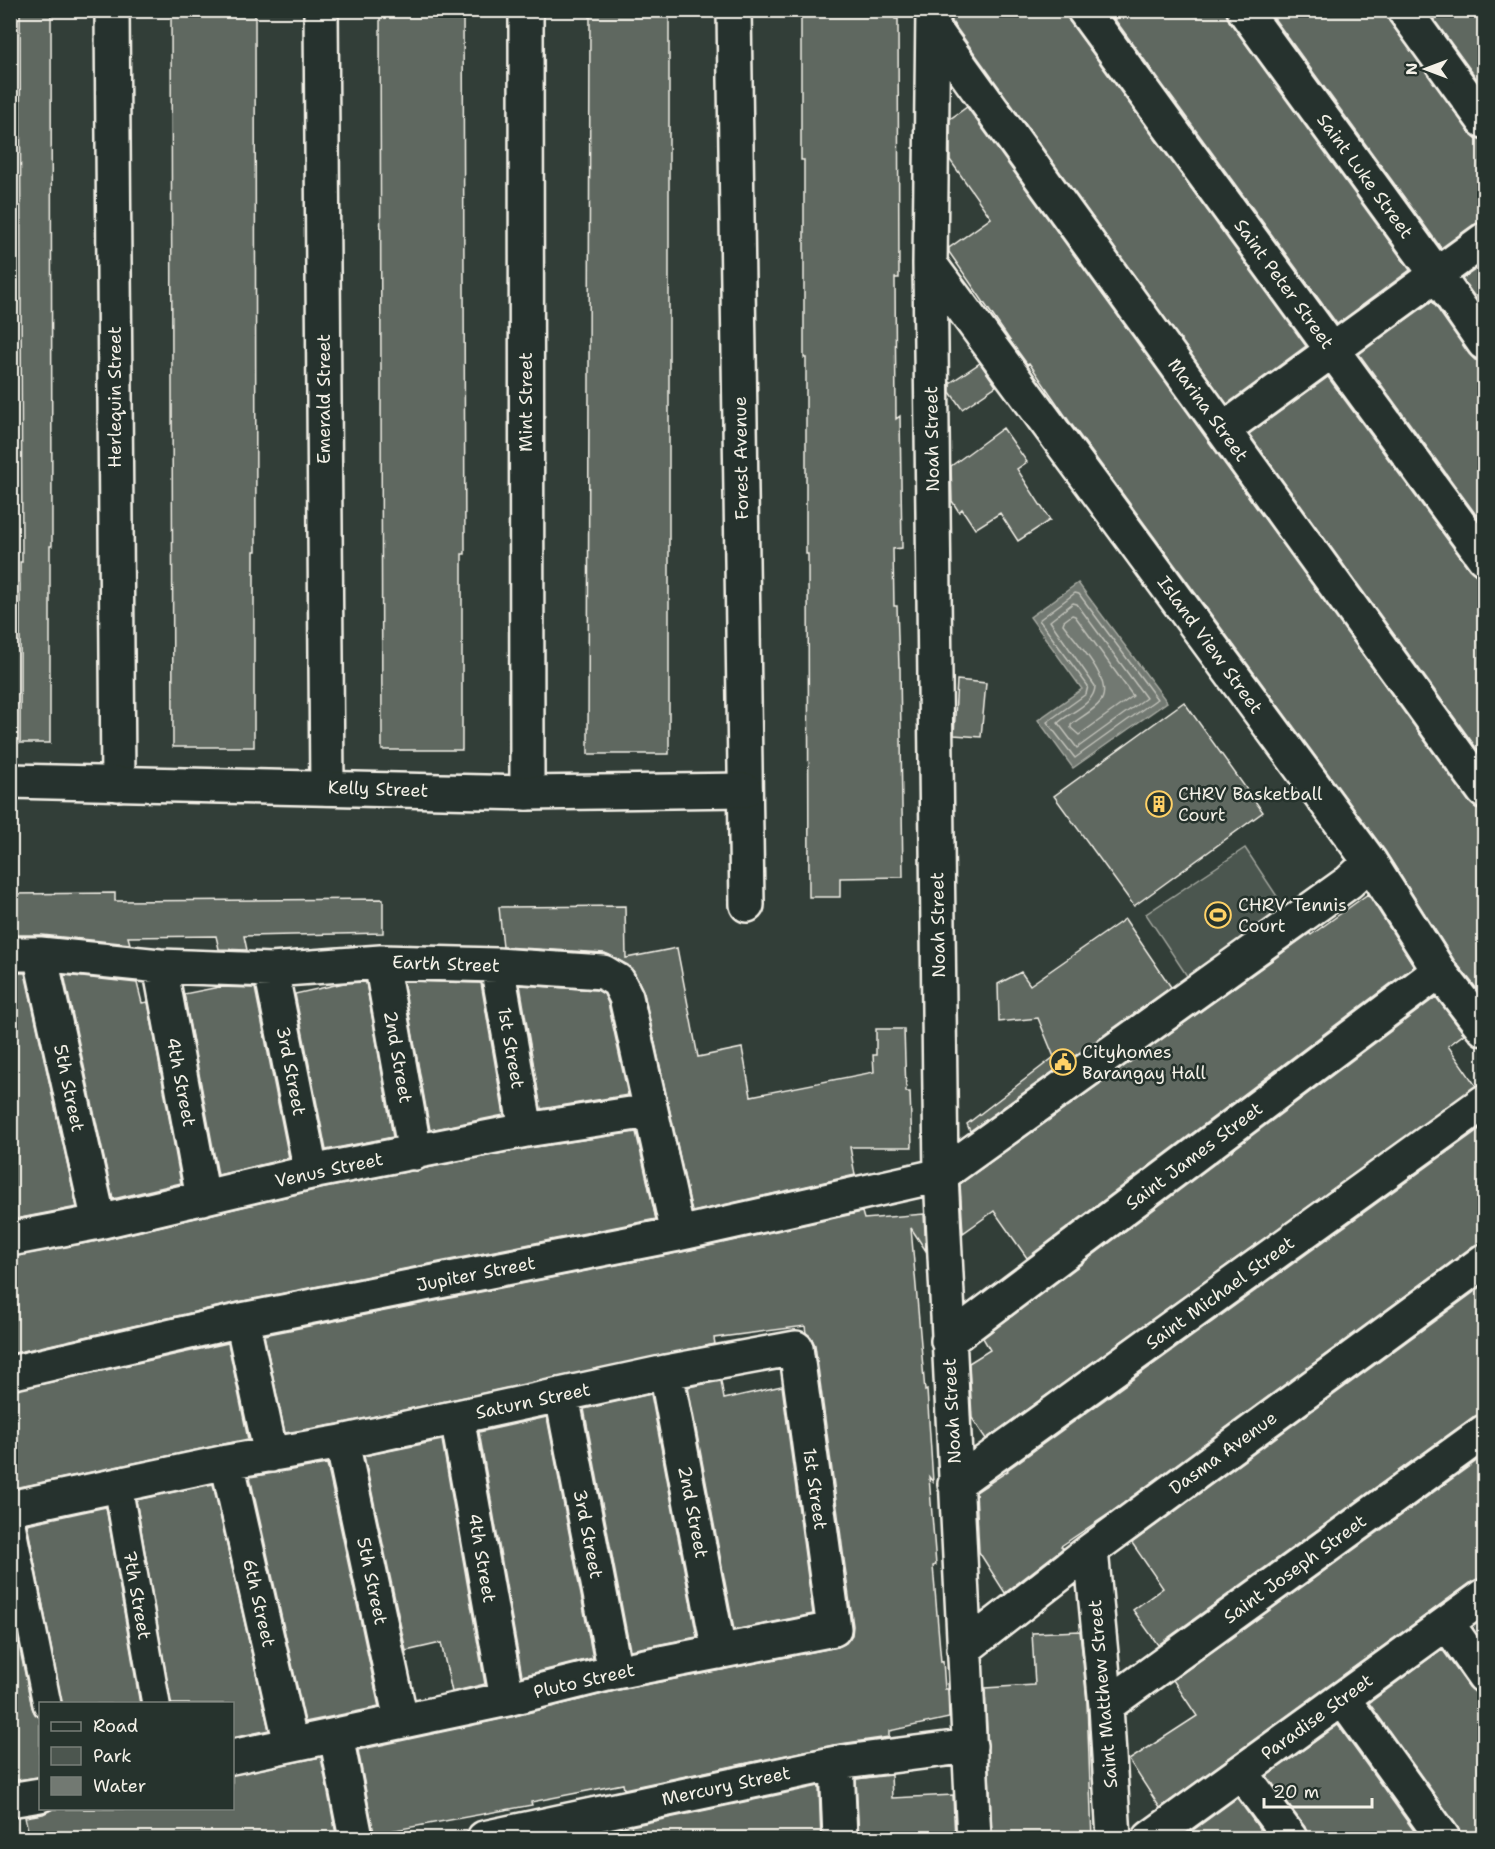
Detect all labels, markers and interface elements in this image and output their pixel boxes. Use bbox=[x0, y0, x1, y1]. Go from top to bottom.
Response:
north arrow bbox=[1396, 39, 1456, 99]
text: N bbox=[1401, 63, 1422, 75]
street label: Saint Luke Street bbox=[1311, 109, 1419, 243]
street label: Saint Peter Street bbox=[1229, 214, 1339, 354]
street label: Herlequin Street bbox=[103, 326, 127, 468]
street label: Emerald Street bbox=[312, 334, 336, 464]
street label: Mint Street bbox=[514, 352, 538, 452]
street label: Marina Street bbox=[1162, 354, 1254, 467]
street label: Noah Street bbox=[919, 386, 945, 492]
street label: Forest Avenue bbox=[728, 396, 754, 520]
street label: Island View Street bbox=[1152, 571, 1268, 719]
street label: Kelly Street bbox=[327, 775, 429, 803]
place label: CHRV Basketball Court bbox=[1178, 782, 1323, 827]
building icon: CHRV Basketball Court bbox=[1144, 789, 1174, 819]
street label: Noah Street bbox=[925, 872, 951, 978]
place label: CHRV Tennis Court bbox=[1238, 893, 1347, 938]
sports icon: CHRV Tennis Court bbox=[1203, 900, 1233, 930]
street label: Earth Street bbox=[392, 950, 500, 978]
street label: 1st Street bbox=[492, 1005, 530, 1091]
street label: 2nd Street bbox=[378, 1009, 418, 1105]
street label: 3rd Street bbox=[271, 1024, 311, 1118]
street label: 4th Street bbox=[161, 1035, 201, 1129]
place label: Cityhomes Barangay Hall bbox=[1082, 1040, 1207, 1085]
street label: 5th Street bbox=[48, 1042, 90, 1134]
public building icon: Cityhomes Barangay Hall bbox=[1048, 1047, 1078, 1077]
street label: Saint James Street bbox=[1121, 1096, 1268, 1215]
street label: Venus Street bbox=[273, 1147, 385, 1193]
street label: Saint Michael Street bbox=[1141, 1231, 1299, 1355]
street label: Jupiter Street bbox=[415, 1251, 538, 1297]
street label: Noah Street bbox=[937, 1357, 967, 1464]
street label: Saturn Street bbox=[474, 1377, 593, 1425]
street label: Dasma Avenue bbox=[1164, 1406, 1282, 1500]
street label: 1st Street bbox=[797, 1447, 833, 1532]
street label: 2nd Street bbox=[672, 1464, 714, 1560]
street label: 3rd Street bbox=[568, 1487, 608, 1581]
street label: Saint Joseph Street bbox=[1219, 1509, 1371, 1629]
street label: 4th Street bbox=[462, 1511, 502, 1605]
street label: 5th Street bbox=[351, 1535, 393, 1627]
street label: 7th Street bbox=[117, 1548, 157, 1642]
street label: 6th Street bbox=[237, 1556, 281, 1650]
street label: Saint Matthew Street bbox=[1083, 1598, 1123, 1789]
street label: Pluto Street bbox=[531, 1658, 637, 1704]
street label: Paradise Street bbox=[1256, 1668, 1378, 1766]
legend bbox=[39, 1702, 234, 1810]
text: Road bbox=[93, 1714, 138, 1738]
text: Park bbox=[93, 1744, 132, 1768]
street label: Mercury Street bbox=[660, 1761, 793, 1811]
scale bar bbox=[1264, 1771, 1372, 1809]
text: Water bbox=[93, 1774, 146, 1798]
text: 20 m bbox=[1273, 1780, 1319, 1804]

